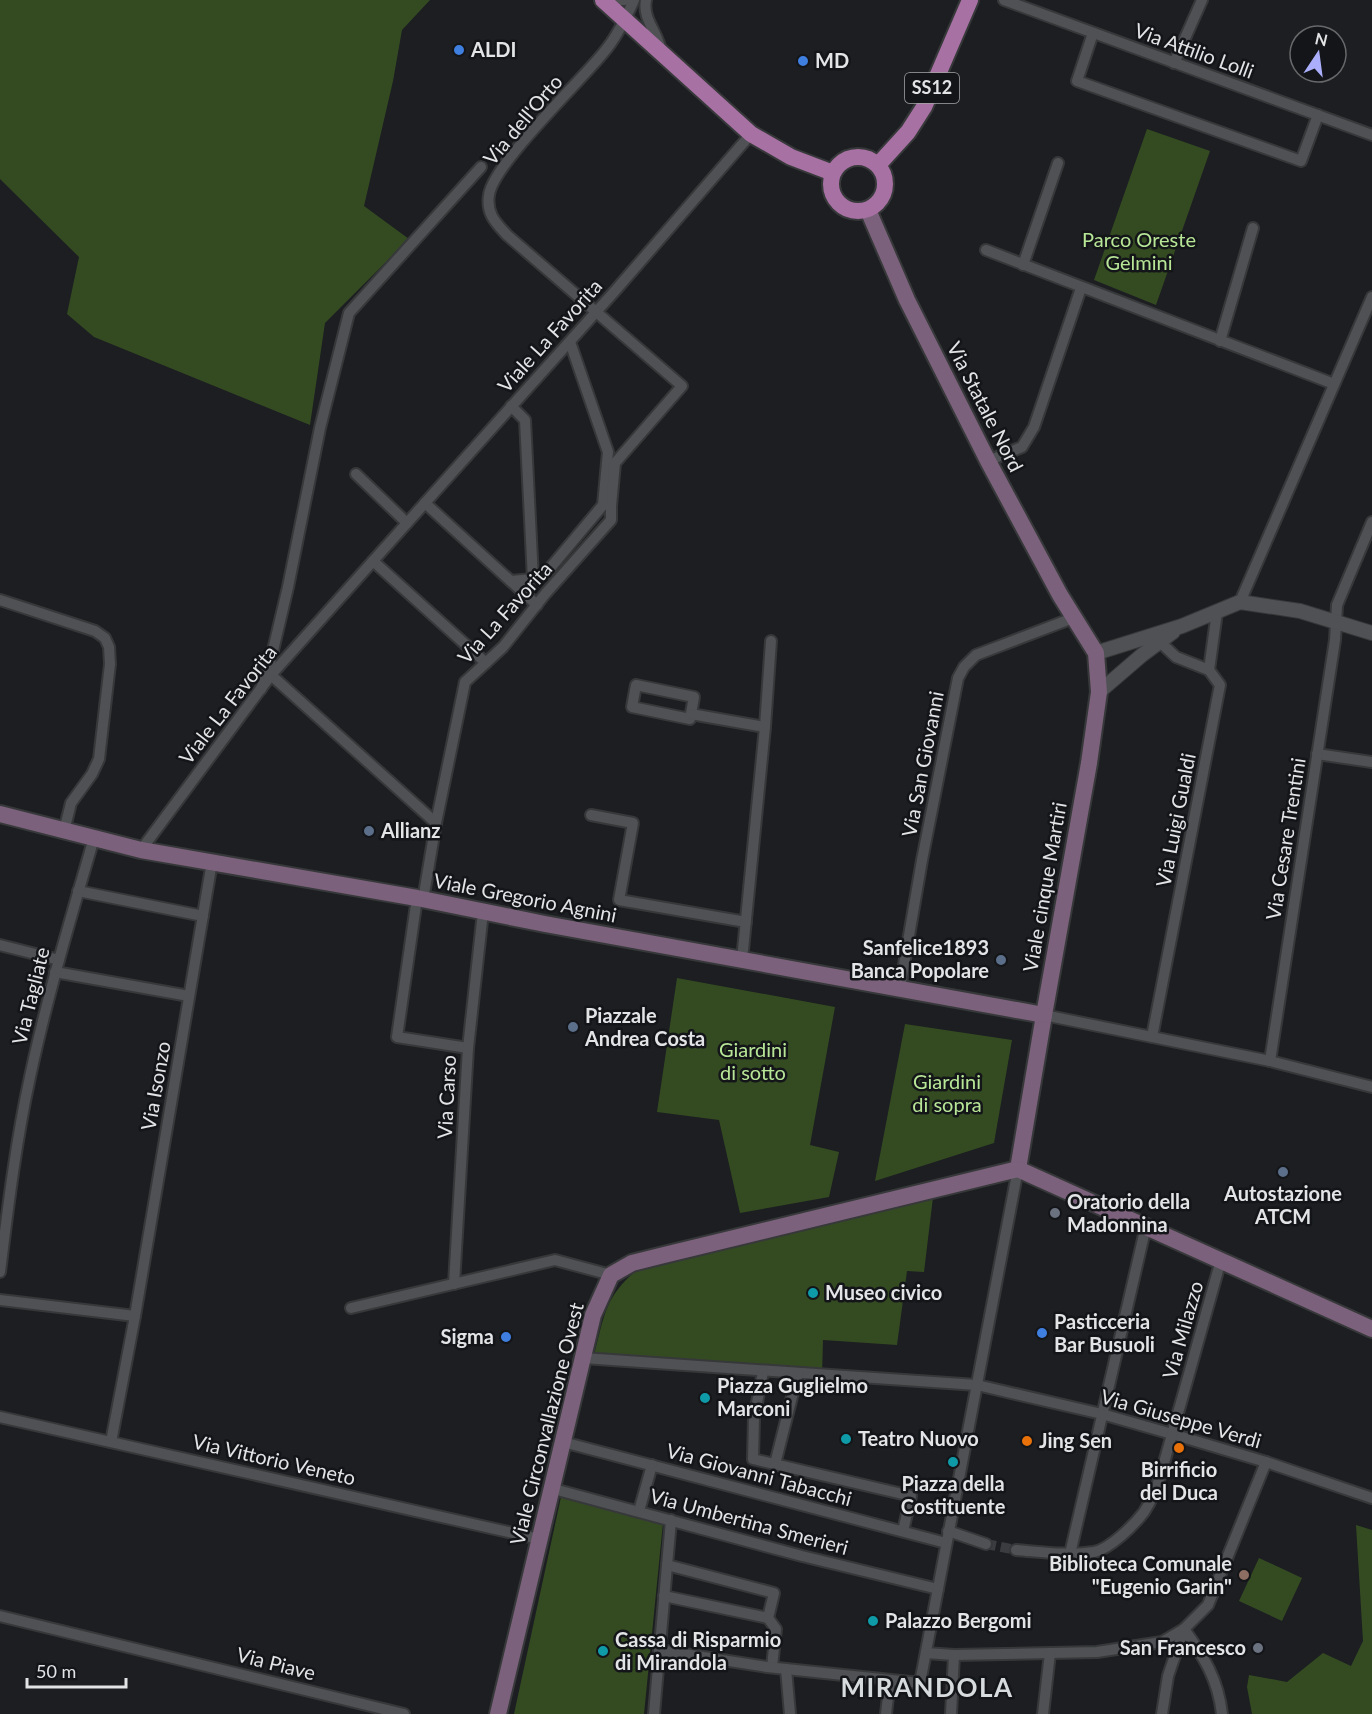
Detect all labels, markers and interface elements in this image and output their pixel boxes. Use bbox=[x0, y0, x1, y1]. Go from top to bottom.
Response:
street label: Via Attilio Lolli bbox=[1131, 17, 1257, 83]
north arrow bbox=[1288, 24, 1348, 84]
text: N bbox=[1313, 28, 1330, 50]
place label: ALDI bbox=[470, 37, 516, 61]
marker: ALDI bbox=[452, 43, 466, 57]
place label: MD bbox=[815, 48, 849, 72]
marker: MD bbox=[796, 54, 810, 68]
street label: Via dell'Orto bbox=[478, 69, 567, 169]
road number: SS12 bbox=[905, 73, 959, 103]
park label: Parco Oreste Gelmini bbox=[1082, 227, 1196, 274]
street label: Viale La Favorita bbox=[492, 274, 606, 397]
street label: Via Statale Nord bbox=[943, 338, 1029, 476]
street label: Via La Favorita bbox=[452, 556, 556, 668]
street label: Viale La Favorita bbox=[173, 640, 281, 769]
street label: Via San Giovanni bbox=[896, 689, 948, 839]
street label: Via Luigi Gualdi bbox=[1150, 751, 1200, 889]
street label: Via Cesare Trentini bbox=[1260, 756, 1310, 922]
street label: Viale cinque Martiri bbox=[1017, 800, 1071, 974]
place label: Allianz bbox=[380, 818, 441, 842]
marker: Allianz bbox=[362, 824, 376, 838]
street label: Viale Gregorio Agnini bbox=[432, 868, 619, 927]
place label: Sanfelice1893 Banca Popolare bbox=[851, 935, 989, 982]
street label: Via Tagliate bbox=[6, 944, 54, 1047]
marker: Sanfelice1893 Banca Popolare bbox=[994, 953, 1008, 967]
place label: Piazzale Andrea Costa bbox=[584, 1003, 705, 1050]
marker: Piazzale Andrea Costa bbox=[566, 1020, 580, 1034]
park label: Giardini di sotto bbox=[719, 1037, 787, 1084]
street label: Via Isonzo bbox=[135, 1039, 175, 1132]
street label: Via Carso bbox=[432, 1054, 460, 1139]
park label: Giardini di sopra bbox=[912, 1069, 982, 1116]
marker: Autostazione ATCM bbox=[1276, 1165, 1290, 1179]
place label: Autostazione ATCM bbox=[1223, 1181, 1342, 1228]
place label: Oratorio della Madonnina bbox=[1067, 1189, 1190, 1236]
marker: Oratorio della Madonnina bbox=[1048, 1206, 1062, 1220]
street label: Via Milazzo bbox=[1157, 1278, 1207, 1381]
place label: Museo civico bbox=[825, 1280, 942, 1304]
marker: Museo civico bbox=[806, 1286, 820, 1300]
street label: Viale Circonvallazione Ovest bbox=[504, 1300, 588, 1548]
place label: Pasticceria Bar Busuoli bbox=[1054, 1309, 1155, 1356]
place label: Sigma bbox=[441, 1324, 494, 1348]
marker: Pasticceria Bar Busuoli bbox=[1035, 1326, 1049, 1340]
marker: Sigma bbox=[499, 1330, 513, 1344]
place label: Piazza Guglielmo Marconi bbox=[717, 1373, 868, 1420]
street label: Via Giuseppe Verdi bbox=[1098, 1384, 1264, 1452]
marker: Piazza Guglielmo Marconi bbox=[698, 1391, 712, 1405]
place label: Teatro Nuovo bbox=[858, 1426, 979, 1450]
place label: Jing Sen bbox=[1039, 1428, 1112, 1452]
street label: Via Vittorio Veneto bbox=[190, 1429, 358, 1489]
marker: Teatro Nuovo bbox=[839, 1432, 853, 1446]
marker: Jing Sen bbox=[1020, 1434, 1034, 1448]
street label: Via Giovanni Tabacchi bbox=[664, 1438, 855, 1510]
marker: Birrificio del Duca bbox=[1172, 1441, 1186, 1455]
marker: Piazza della Costituente bbox=[946, 1455, 960, 1469]
place label: Birrificio del Duca bbox=[1140, 1457, 1218, 1504]
place label: Piazza della Costituente bbox=[901, 1471, 1006, 1518]
street label: Via Umbertina Smerieri bbox=[648, 1483, 851, 1559]
place label: Biblioteca Comunale "Eugenio Garin" bbox=[1049, 1551, 1232, 1598]
marker: Biblioteca Comunale "Eugenio Garin" bbox=[1237, 1568, 1251, 1582]
place label: Palazzo Bergomi bbox=[885, 1608, 1032, 1632]
marker: Palazzo Bergomi bbox=[866, 1614, 880, 1628]
place label: Cassa di Risparmio di Mirandola bbox=[615, 1627, 781, 1674]
place label: San Francesco bbox=[1120, 1635, 1246, 1659]
marker: San Francesco bbox=[1251, 1641, 1265, 1655]
street label: Via Piave bbox=[234, 1642, 318, 1684]
marker: Cassa di Risparmio di Mirandola bbox=[596, 1644, 610, 1658]
scale bar bbox=[27, 1651, 126, 1689]
text: 50 m bbox=[36, 1660, 76, 1682]
district label: MIRANDOLA bbox=[841, 1671, 1013, 1703]

